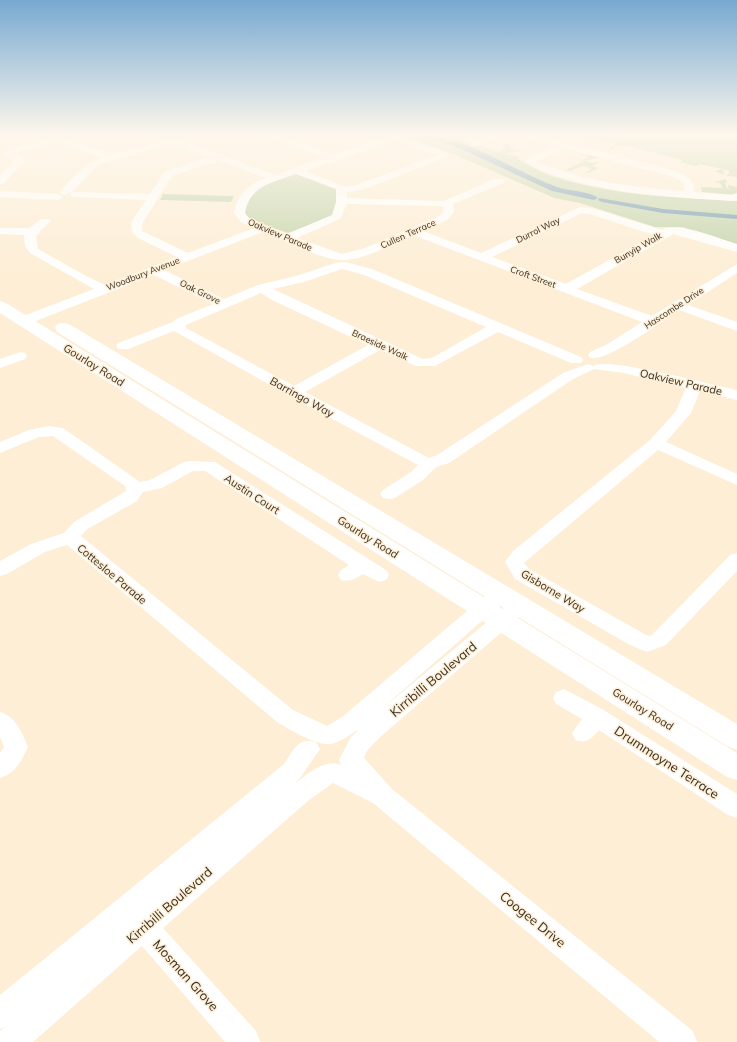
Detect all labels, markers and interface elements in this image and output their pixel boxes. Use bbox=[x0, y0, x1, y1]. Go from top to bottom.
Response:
street label: Durrol Way bbox=[514, 214, 562, 246]
street label: Oakview Parade bbox=[246, 216, 314, 253]
street label: Cullen Terrace bbox=[379, 217, 437, 251]
street label: Bunyip Walk bbox=[612, 229, 664, 266]
street label: Woodbury Avenue bbox=[105, 254, 182, 294]
street label: Croft Street bbox=[509, 263, 557, 290]
street label: Oak Grove bbox=[178, 277, 222, 306]
street label: Hascombe Drive bbox=[642, 284, 706, 331]
street label: Braeside Walk bbox=[350, 327, 410, 362]
street label: Gourlay Road bbox=[61, 341, 127, 389]
street label: Oakview Parade bbox=[639, 366, 724, 398]
street label: Barringo Way bbox=[268, 374, 337, 420]
street label: Austin Court bbox=[222, 471, 283, 517]
street label: Gourlay Road bbox=[335, 513, 401, 561]
street label: Cottesloe Parade bbox=[74, 541, 150, 607]
street label: Gisborne Way bbox=[518, 566, 588, 616]
street label: Kirribilli Boulevard bbox=[386, 638, 480, 720]
street label: Gourlay Road bbox=[610, 685, 676, 733]
street label: Drummoyne Terrace bbox=[612, 722, 722, 802]
street label: Kirribilli Boulevard bbox=[123, 863, 215, 947]
street label: Coogee Drive bbox=[497, 888, 569, 950]
street label: Mosman Grove bbox=[150, 936, 222, 1014]

